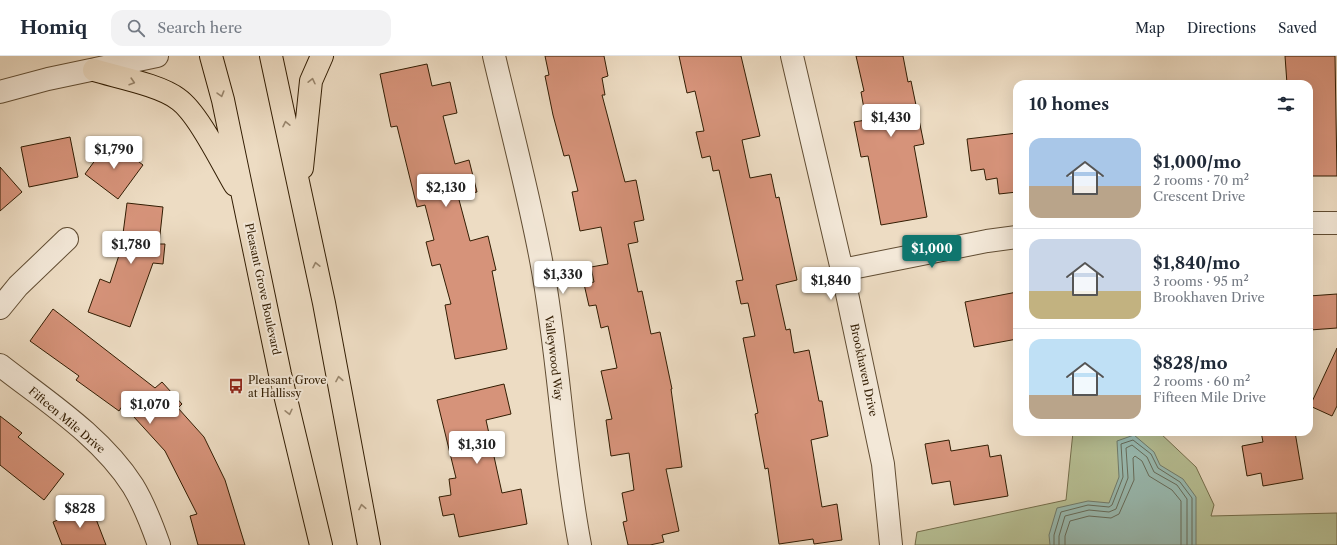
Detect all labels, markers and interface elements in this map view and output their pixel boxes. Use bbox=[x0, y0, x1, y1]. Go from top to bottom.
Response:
search box bbox=[111, 10, 391, 46]
text: Homiq bbox=[20, 16, 87, 39]
icon: search bbox=[125, 17, 147, 39]
text: Search here bbox=[157, 18, 242, 37]
text: Map bbox=[1135, 19, 1165, 37]
text: Directions bbox=[1187, 19, 1256, 37]
text: Saved bbox=[1278, 19, 1317, 37]
one-way arrow bbox=[128, 77, 135, 86]
one-way arrow bbox=[307, 78, 315, 84]
one-way arrow bbox=[216, 90, 225, 97]
icon: filters bbox=[1275, 93, 1297, 115]
text: 10 homes bbox=[1029, 94, 1109, 114]
pin: $1,430 bbox=[858, 104, 924, 138]
text: $1,430 bbox=[871, 109, 911, 125]
one-way arrow bbox=[283, 121, 291, 127]
pin: $1,790 bbox=[81, 136, 147, 170]
text: $1,790 bbox=[94, 141, 134, 157]
text: $1,000/mo bbox=[1153, 152, 1241, 172]
icon: home bbox=[1061, 154, 1109, 202]
text: 2 rooms · 70 m² bbox=[1153, 172, 1249, 188]
pin: $2,130 bbox=[413, 174, 479, 208]
text: $2,130 bbox=[426, 179, 466, 195]
text: Crescent Drive bbox=[1153, 188, 1245, 204]
street label: Pleasant Grove Boulevard bbox=[242, 222, 284, 356]
pin: $1,780 bbox=[98, 231, 164, 265]
pin: $1,000 bbox=[899, 235, 965, 269]
text: $1,780 bbox=[111, 236, 151, 252]
text: $1,000 bbox=[911, 240, 953, 256]
text: $1,840/mo bbox=[1153, 253, 1240, 273]
icon: home bbox=[1061, 255, 1109, 303]
one-way arrow bbox=[312, 261, 320, 268]
pin: $1,330 bbox=[530, 261, 596, 295]
text: $1,330 bbox=[543, 266, 583, 282]
pin: $1,840 bbox=[798, 267, 864, 301]
text: $1,840 bbox=[811, 272, 851, 288]
text: 3 rooms · 95 m² bbox=[1153, 273, 1249, 289]
text: Brookhaven Drive bbox=[1153, 289, 1265, 305]
street label: Valleywood Way bbox=[542, 314, 566, 402]
street label: Brookhaven Drive bbox=[847, 322, 881, 418]
text: $828/mo bbox=[1153, 353, 1228, 373]
icon: home bbox=[1061, 355, 1109, 403]
place label: Pleasant Grove at Hallissy bbox=[248, 373, 326, 400]
text: 2 rooms · 60 m² bbox=[1153, 373, 1250, 389]
one-way arrow bbox=[335, 376, 344, 382]
bus stop icon: Pleasant Grove at Hallissy bbox=[227, 377, 245, 395]
street label: Fifteen Mile Drive bbox=[26, 384, 108, 456]
text: Fifteen Mile Drive bbox=[1153, 389, 1266, 405]
pin: $1,070 bbox=[117, 391, 183, 425]
text: $1,070 bbox=[130, 396, 170, 412]
one-way arrow bbox=[284, 409, 292, 416]
pin: $1,310 bbox=[444, 431, 510, 465]
text: $1,310 bbox=[458, 436, 496, 452]
pin: $828 bbox=[56, 495, 104, 529]
text: $828 bbox=[65, 500, 95, 516]
one-way arrow bbox=[358, 504, 366, 510]

